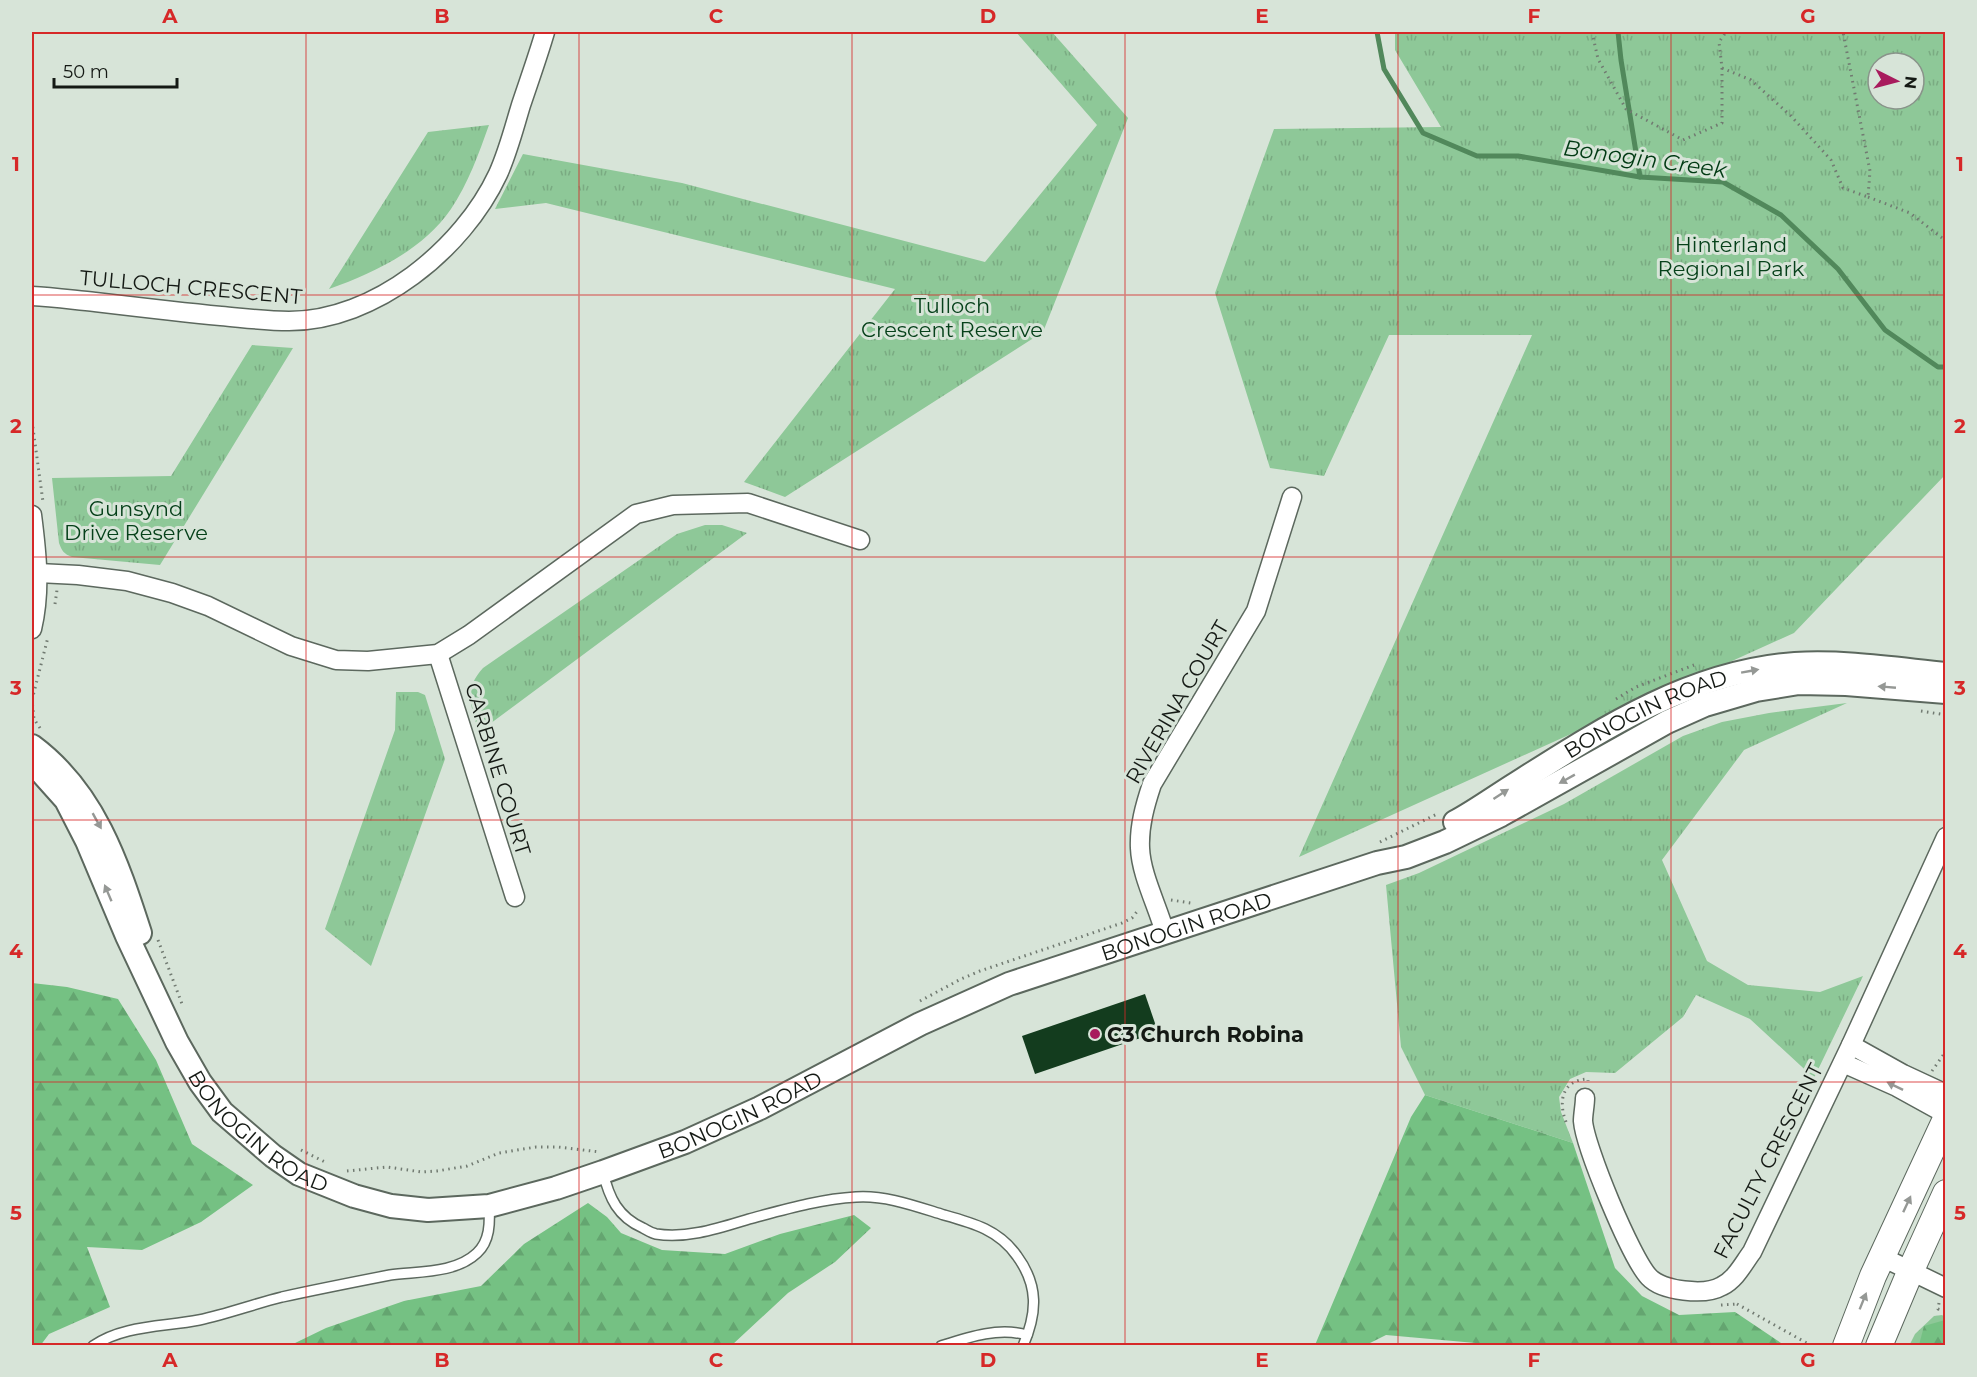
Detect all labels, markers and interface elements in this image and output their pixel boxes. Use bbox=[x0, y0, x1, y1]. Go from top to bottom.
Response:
text: A bbox=[161, 4, 178, 28]
text: B bbox=[434, 4, 450, 28]
text: C bbox=[709, 4, 724, 28]
text: D bbox=[980, 4, 996, 28]
text: E bbox=[1255, 4, 1269, 28]
text: F bbox=[1528, 4, 1541, 28]
text: G bbox=[1800, 4, 1816, 28]
scale bar bbox=[54, 51, 177, 89]
north arrow bbox=[1866, 51, 1926, 111]
text: 50 m bbox=[63, 61, 109, 83]
text: N bbox=[1900, 75, 1921, 90]
water label: Bonogin Creek bbox=[1562, 134, 1729, 184]
text: 1 bbox=[12, 152, 20, 176]
text: 1 bbox=[1956, 152, 1964, 176]
park label: Hinterland Regional Park bbox=[1658, 232, 1805, 281]
street label: TULLOCH CRESCENT bbox=[79, 265, 303, 309]
park label: Tulloch Crescent Reserve bbox=[861, 293, 1043, 342]
text: 2 bbox=[10, 414, 22, 438]
text: 2 bbox=[1954, 414, 1966, 438]
park label: Gunsynd Drive Reserve bbox=[64, 496, 208, 545]
street label: RIVERINA COURT bbox=[1120, 616, 1234, 788]
street label: BONOGIN ROAD bbox=[1559, 664, 1730, 763]
one-way arrow bbox=[1740, 666, 1759, 675]
text: 3 bbox=[9, 676, 22, 700]
text: 3 bbox=[1953, 676, 1966, 700]
street label: CARBINE COURT bbox=[460, 680, 536, 858]
one-way arrow bbox=[1878, 682, 1897, 692]
one-way arrow bbox=[1558, 774, 1575, 784]
one-way arrow bbox=[1493, 788, 1509, 799]
one-way arrow bbox=[92, 813, 102, 830]
one-way arrow bbox=[103, 884, 113, 902]
street label: BONOGIN ROAD bbox=[1098, 886, 1275, 965]
text: 4 bbox=[9, 939, 23, 963]
text: 4 bbox=[1953, 939, 1967, 963]
place label: C3 Church Robina bbox=[1107, 1022, 1304, 1047]
marker: C3 Church Robina bbox=[1088, 1027, 1102, 1041]
street label: FACULTY CRESCENT bbox=[1708, 1059, 1828, 1263]
street label: BONOGIN ROAD bbox=[654, 1065, 826, 1163]
street label: BONOGIN ROAD bbox=[183, 1066, 332, 1197]
one-way arrow bbox=[1887, 1082, 1904, 1091]
one-way arrow bbox=[1902, 1195, 1911, 1212]
text: 5 bbox=[10, 1201, 22, 1225]
text: 5 bbox=[1954, 1201, 1966, 1225]
one-way arrow bbox=[1859, 1292, 1868, 1310]
text: A bbox=[161, 1348, 178, 1372]
text: B bbox=[434, 1348, 450, 1372]
text: C bbox=[709, 1348, 724, 1372]
text: D bbox=[980, 1348, 996, 1372]
text: E bbox=[1255, 1348, 1269, 1372]
text: F bbox=[1528, 1348, 1541, 1372]
text: G bbox=[1800, 1348, 1816, 1372]

